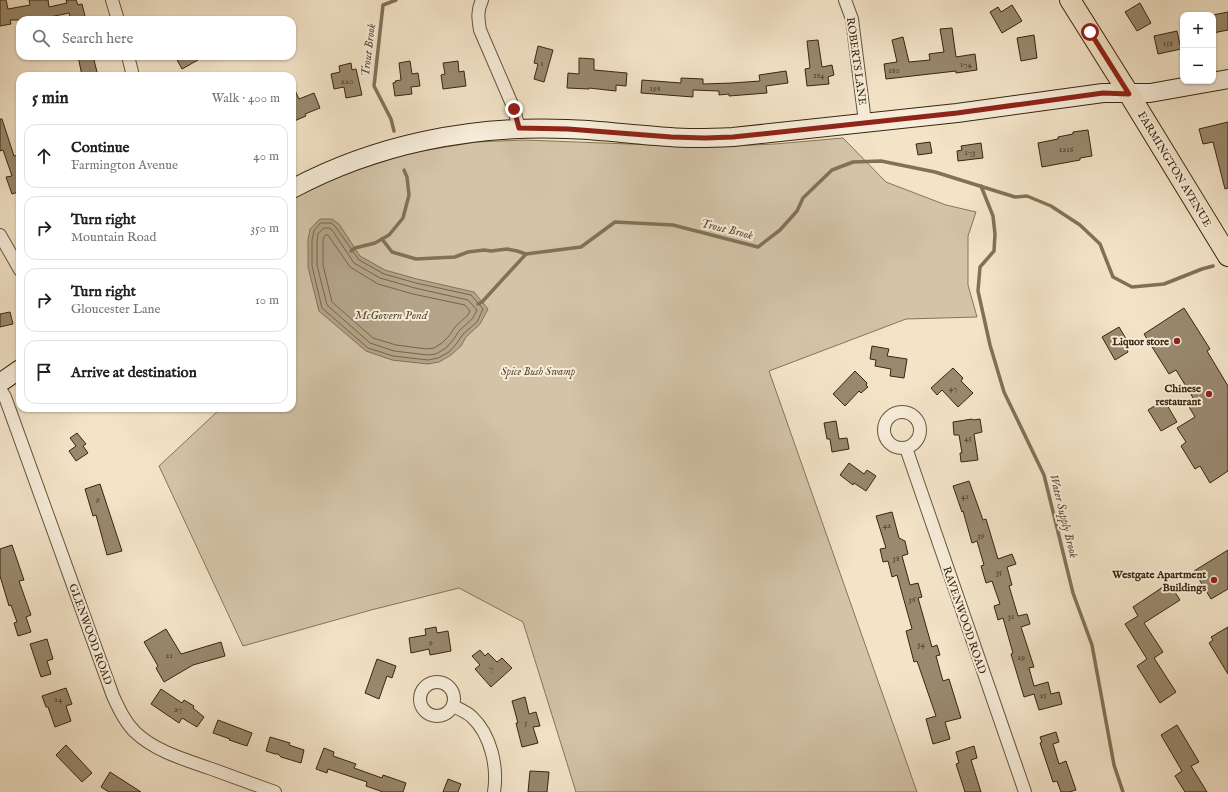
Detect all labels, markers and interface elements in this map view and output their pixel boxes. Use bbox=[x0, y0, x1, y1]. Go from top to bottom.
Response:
map controls bbox=[1180, 12, 1216, 84]
button: + bbox=[1180, 12, 1216, 48]
search box bbox=[16, 16, 296, 60]
street label: ROBERTS LANE bbox=[843, 16, 869, 106]
water label: Trout Brook bbox=[358, 22, 379, 78]
route start bbox=[1081, 23, 1099, 41]
icon: search bbox=[30, 27, 52, 49]
text: Search here bbox=[62, 29, 133, 48]
house number: 158 bbox=[1163, 38, 1174, 49]
button: − bbox=[1180, 48, 1216, 84]
house number: 1 bbox=[540, 58, 544, 69]
house number: 174 bbox=[960, 59, 973, 70]
house number: 180 bbox=[888, 65, 900, 76]
house number: 184 bbox=[813, 70, 825, 81]
house number: 220 bbox=[341, 76, 353, 87]
house number: 198 bbox=[650, 83, 661, 94]
text: 5 min bbox=[32, 88, 69, 109]
text: Walk · 400 m bbox=[212, 90, 280, 107]
route end bbox=[505, 100, 523, 118]
street label: FARMINGTON AVENUE bbox=[1134, 109, 1214, 230]
text: Continue bbox=[71, 138, 129, 157]
house number: 1216 bbox=[1059, 144, 1074, 155]
icon: ahead bbox=[33, 145, 55, 167]
house number: 173 bbox=[965, 147, 975, 158]
text: 40 m bbox=[253, 148, 279, 165]
text: Farmington Avenue bbox=[71, 157, 178, 174]
text: Turn right bbox=[71, 210, 136, 229]
water label: Trout Brook bbox=[699, 216, 755, 243]
icon: right bbox=[33, 217, 55, 239]
text: 350 m bbox=[250, 220, 279, 237]
text: Mountain Road bbox=[71, 229, 156, 246]
text: Turn right bbox=[71, 282, 136, 301]
icon: right bbox=[33, 289, 55, 311]
text: 10 m bbox=[255, 292, 279, 309]
text: Gloucester Lane bbox=[71, 301, 160, 318]
water label: McGovern Pond bbox=[355, 308, 429, 323]
place label: Liquor store bbox=[1111, 335, 1169, 349]
marker: Liquor store bbox=[1172, 336, 1182, 346]
icon: arrive bbox=[33, 361, 55, 383]
text: Arrive at destination bbox=[71, 363, 197, 382]
park label: Spice Bush Swamp bbox=[501, 365, 576, 379]
place label: Chinese restaurant bbox=[1155, 382, 1201, 409]
house number: 47 bbox=[949, 383, 957, 394]
marker: Chinese restaurant bbox=[1204, 389, 1214, 399]
house number: 45 bbox=[964, 433, 973, 444]
water label: Water Supply Brook bbox=[1046, 473, 1081, 560]
house number: 41 bbox=[961, 491, 969, 502]
house number: 9 bbox=[95, 494, 100, 505]
house number: 42 bbox=[883, 520, 891, 531]
house number: 39 bbox=[977, 530, 985, 541]
house number: 38 bbox=[893, 553, 900, 564]
street label: RAVENWOOD ROAD bbox=[939, 565, 989, 676]
house number: 35 bbox=[996, 567, 1003, 578]
place label: Westgate Apartment Buildings bbox=[1111, 568, 1206, 595]
marker: Westgate Apartment Buildings bbox=[1209, 575, 1219, 585]
street label: GLENWOOD ROAD bbox=[65, 582, 115, 687]
house number: 36 bbox=[908, 594, 916, 605]
house number: 31 bbox=[1008, 611, 1014, 622]
house number: 9 bbox=[428, 637, 433, 648]
house number: 34 bbox=[917, 639, 925, 650]
house number: 21 bbox=[165, 650, 173, 661]
house number: 29 bbox=[1017, 652, 1025, 663]
house number: 7 bbox=[489, 663, 493, 674]
house number: 25 bbox=[1039, 690, 1047, 701]
house number: 24 bbox=[54, 694, 63, 705]
house number: 27 bbox=[174, 704, 182, 715]
house number: 5 bbox=[524, 718, 528, 729]

